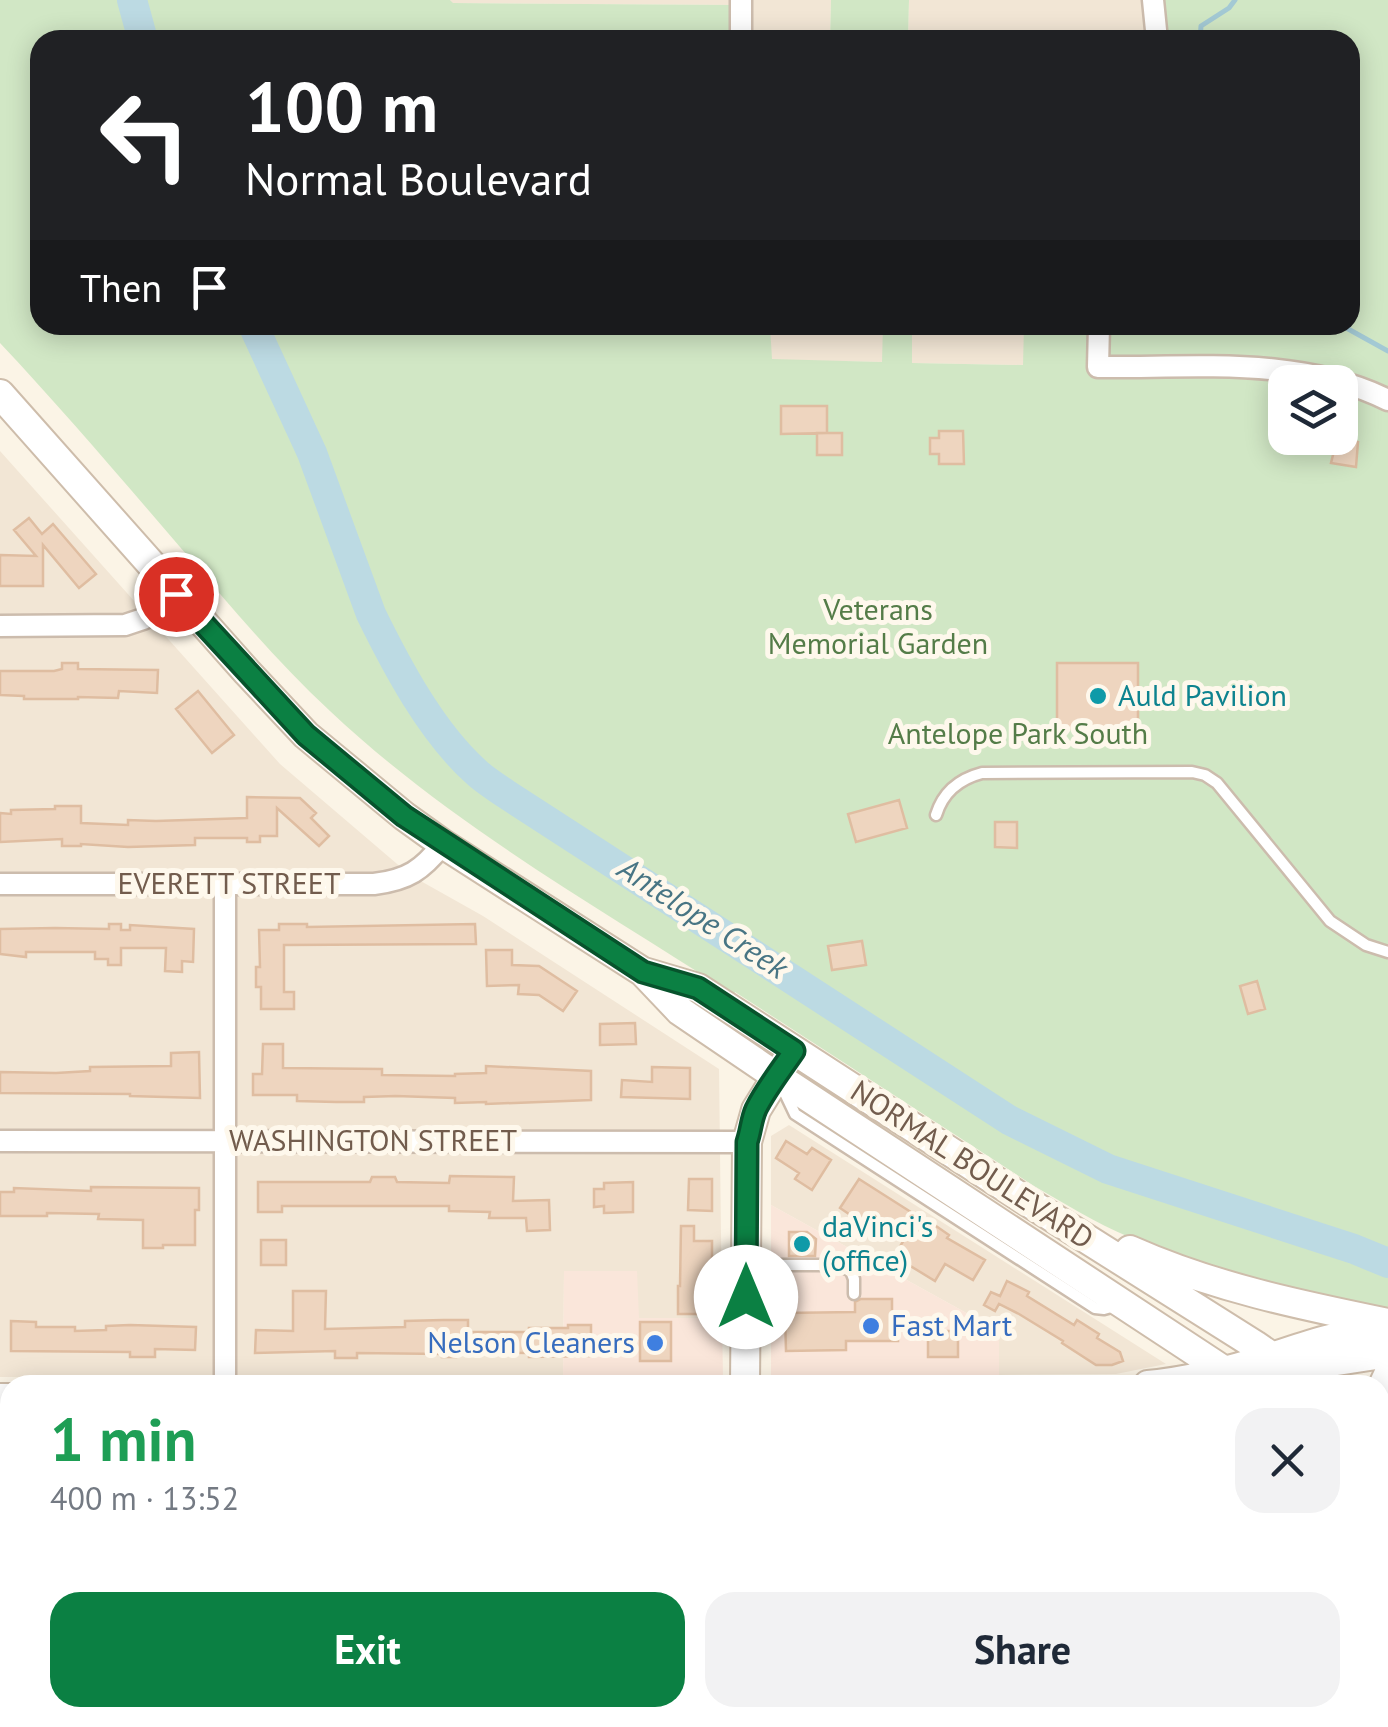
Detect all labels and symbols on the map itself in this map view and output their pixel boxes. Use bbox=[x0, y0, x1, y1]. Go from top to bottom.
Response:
pin bbox=[134, 552, 219, 637]
park label: Veterans Memorial Garden bbox=[768, 589, 988, 662]
place label: Auld Pavilion bbox=[1118, 675, 1287, 714]
marker: Auld Pavilion bbox=[1087, 685, 1109, 707]
park label: Antelope Park South bbox=[888, 713, 1148, 752]
water label: Antelope Creek bbox=[609, 846, 798, 989]
street label: EVERETT STREET bbox=[117, 863, 341, 902]
street label: NORMAL BOULEVARD bbox=[844, 1071, 1102, 1257]
street label: WASHINGTON STREET bbox=[229, 1120, 517, 1159]
place label: daVinci's (office) bbox=[822, 1206, 933, 1279]
marker: daVinci's (office) bbox=[791, 1233, 813, 1255]
position arrow bbox=[694, 1245, 798, 1349]
place label: Fast Mart bbox=[891, 1305, 1012, 1344]
marker: Fast Mart bbox=[860, 1315, 882, 1337]
place label: Nelson Cleaners bbox=[427, 1322, 635, 1361]
marker: Nelson Cleaners bbox=[644, 1332, 666, 1354]

